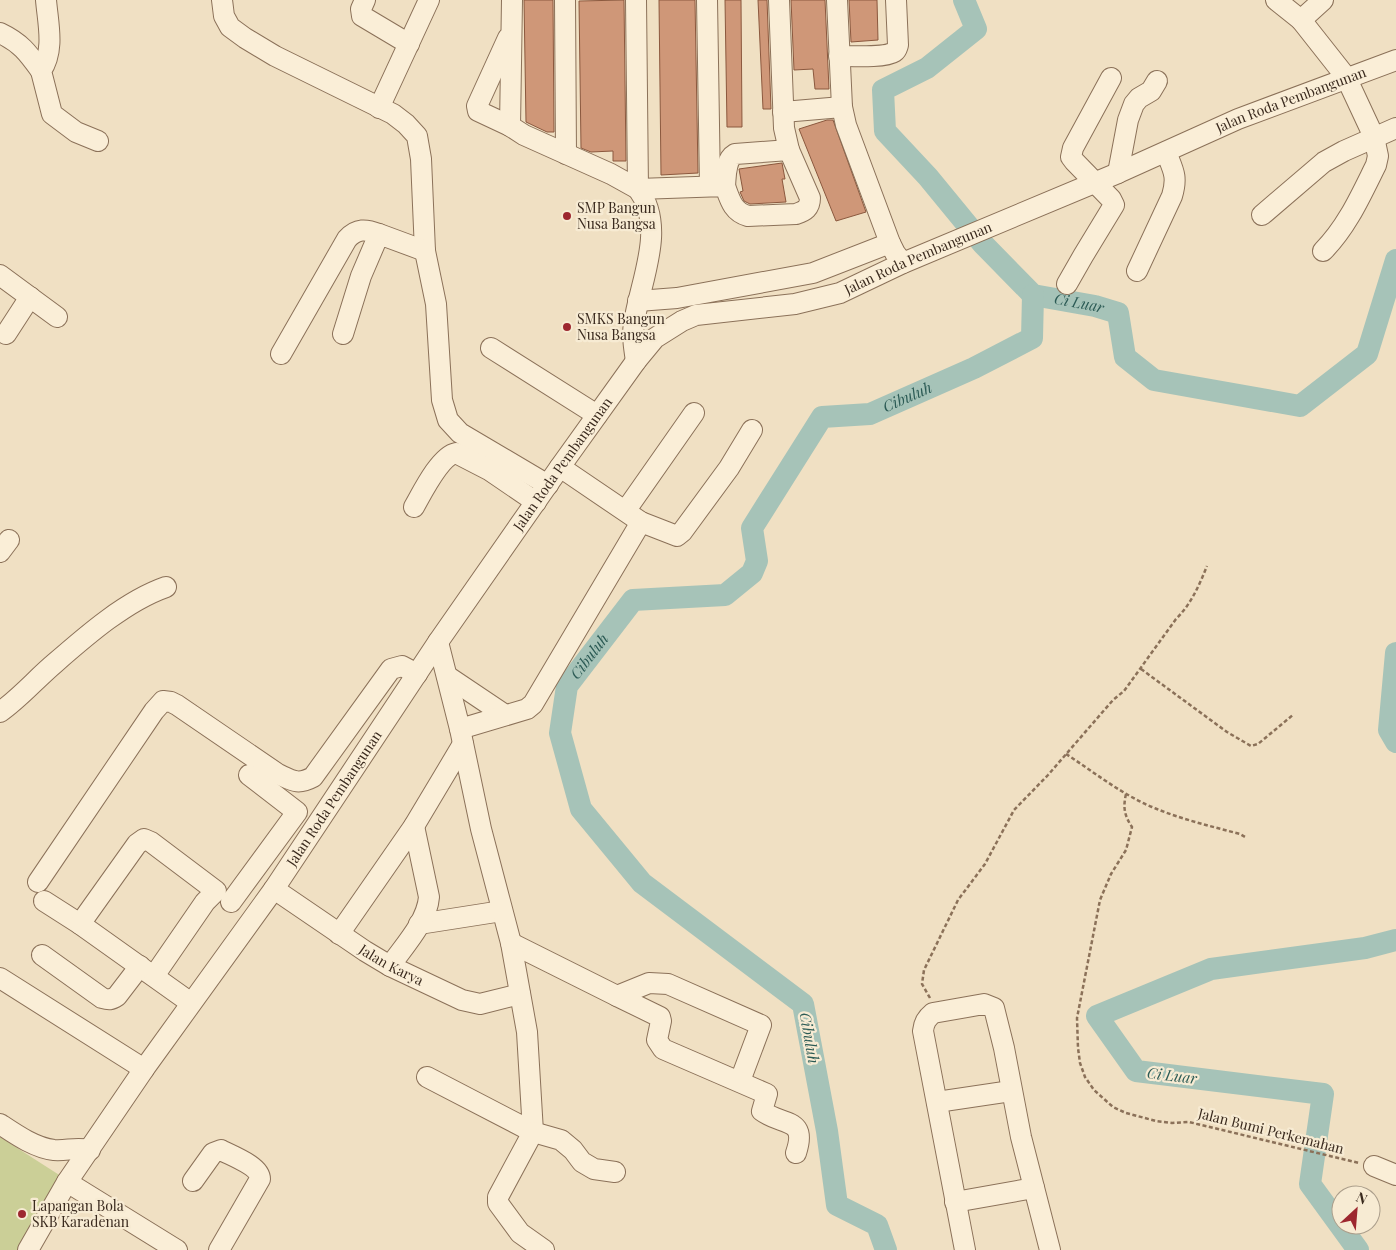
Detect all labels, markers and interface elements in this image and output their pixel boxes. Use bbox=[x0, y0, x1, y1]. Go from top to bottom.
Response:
street label: Jalan Roda Pembangunan bbox=[1212, 62, 1369, 137]
place label: SMP Bangun Nusa Bangsa bbox=[577, 198, 657, 233]
marker: SMP Bangun Nusa Bangsa bbox=[561, 210, 573, 222]
street label: Jalan Roda Pembangunan bbox=[840, 217, 995, 299]
water label: Ci Luar bbox=[1053, 288, 1107, 317]
place label: SMKS Bangun Nusa Bangsa bbox=[577, 309, 665, 344]
marker: SMKS Bangun Nusa Bangsa bbox=[561, 321, 573, 333]
water label: Cibuluh bbox=[879, 377, 935, 416]
street label: Jalan Roda Pembangunan bbox=[508, 393, 616, 535]
water label: Cibuluh bbox=[565, 629, 613, 683]
street label: Jalan Roda Pembangunan bbox=[281, 726, 386, 870]
street label: Jalan Karya bbox=[355, 939, 427, 990]
water label: Cibuluh bbox=[796, 1011, 824, 1065]
water label: Ci Luar bbox=[1146, 1062, 1199, 1088]
street label: Jalan Bumi Perkemahan bbox=[1195, 1103, 1346, 1158]
north arrow bbox=[1331, 1185, 1381, 1235]
text: N bbox=[1353, 1187, 1371, 1209]
place label: Lapangan Bola SKB Karadenan bbox=[32, 1196, 130, 1231]
marker: Lapangan Bola SKB Karadenan bbox=[16, 1208, 28, 1220]

